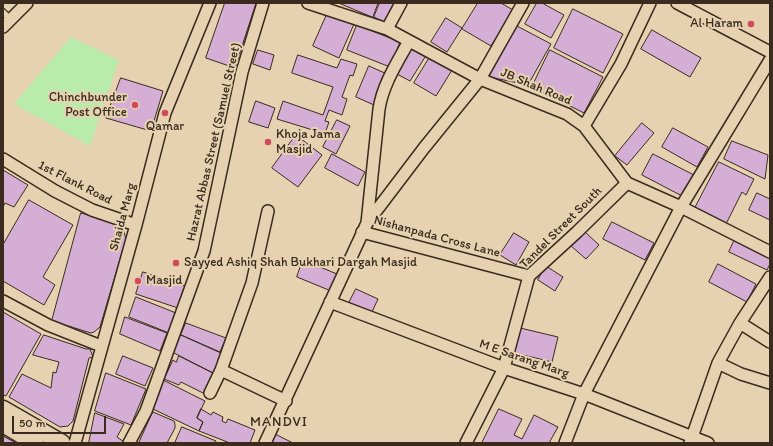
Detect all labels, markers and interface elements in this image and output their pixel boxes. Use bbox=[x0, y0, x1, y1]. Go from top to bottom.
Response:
place label: Al Haram bbox=[690, 16, 743, 32]
marker: Al Haram bbox=[746, 19, 756, 29]
street label: Hazrat Abbas Street (Samuel Street) bbox=[184, 41, 244, 243]
street label: JB Shah Road bbox=[498, 65, 574, 109]
place label: Chinchbunder Post Office bbox=[49, 90, 127, 121]
marker: Chinchbunder Post Office bbox=[130, 100, 140, 110]
marker: Qamar bbox=[160, 108, 170, 118]
place label: Qamar bbox=[146, 119, 184, 135]
place label: Khoja Jama Masjid bbox=[276, 127, 341, 158]
marker: Khoja Jama Masjid bbox=[263, 137, 273, 147]
street label: 1st Flank Road bbox=[35, 158, 115, 208]
street label: Shaida Marg bbox=[106, 181, 140, 253]
street label: Tandel Street South bbox=[517, 184, 605, 272]
street label: Nishanpada Cross Lane bbox=[372, 213, 502, 261]
place label: Sayyed Ashiq Shah Bukhari Dargah Masjid bbox=[184, 255, 417, 271]
marker: Sayyed Ashiq Shah Bukhari Dargah Masjid bbox=[171, 258, 181, 268]
place label: Masjid bbox=[146, 273, 182, 289]
marker: Masjid bbox=[133, 276, 143, 286]
street label: M E Sarang Marg bbox=[477, 336, 571, 382]
scale bar bbox=[14, 408, 108, 434]
district label: MANDVI bbox=[251, 414, 307, 430]
text: 50 m bbox=[19, 416, 45, 430]

